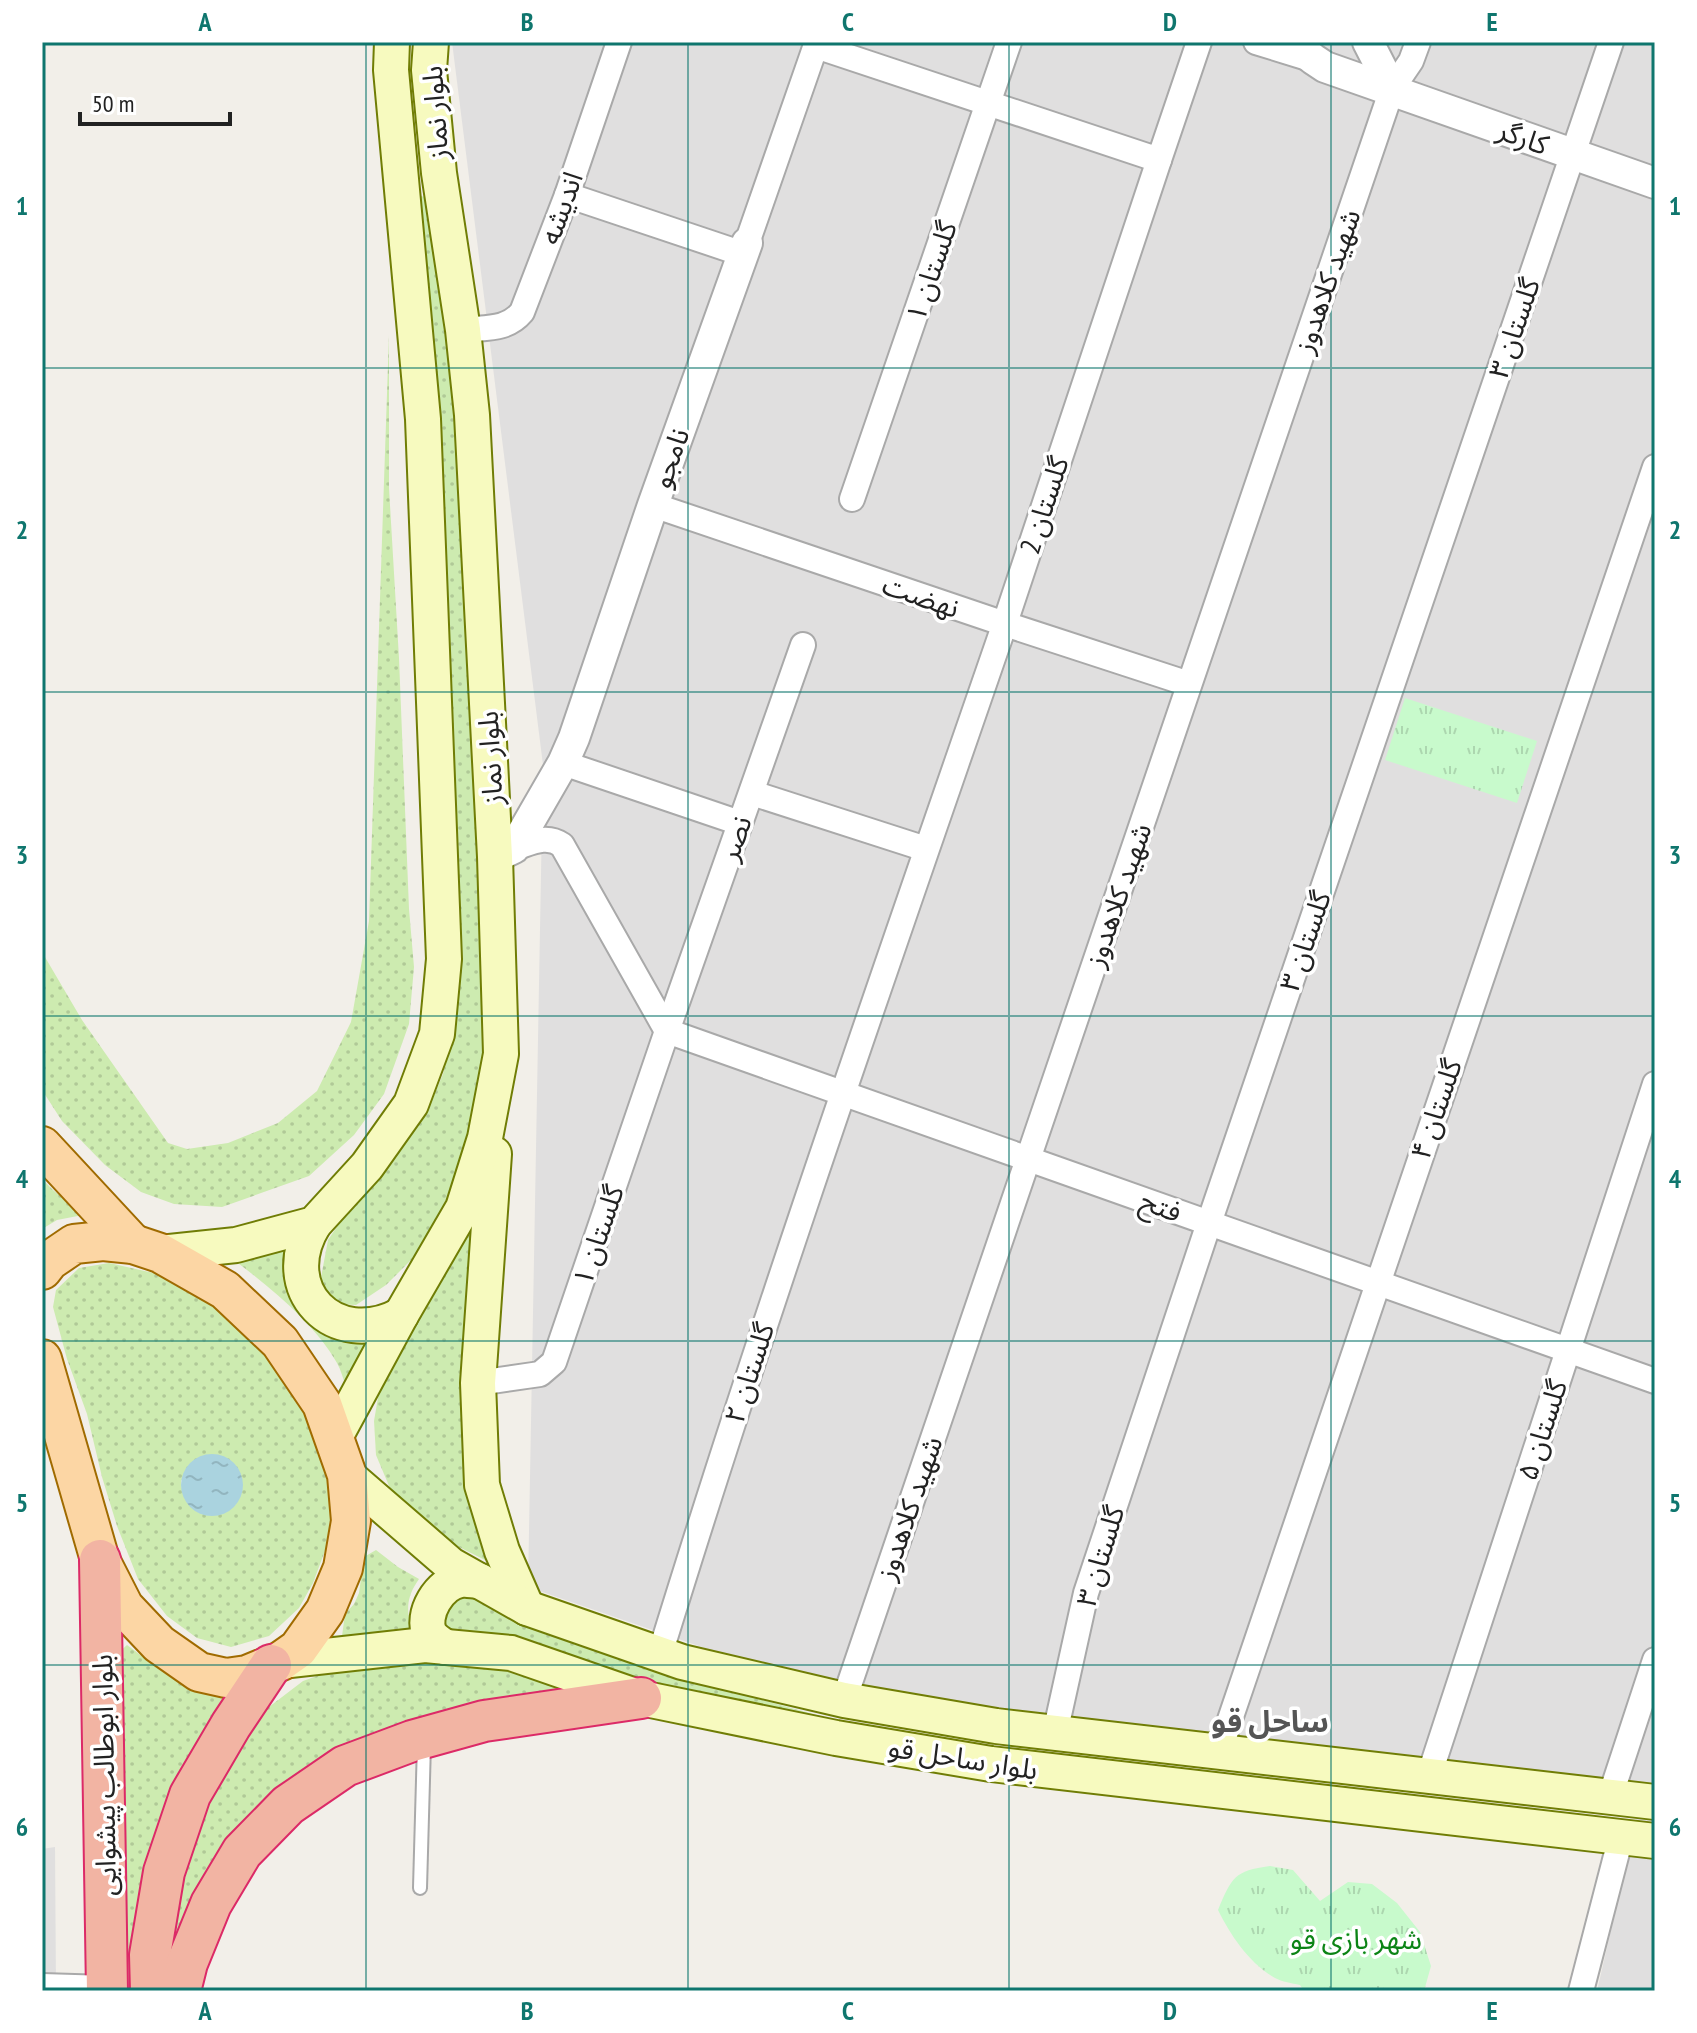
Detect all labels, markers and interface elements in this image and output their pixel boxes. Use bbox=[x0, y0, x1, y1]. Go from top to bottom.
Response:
text: A bbox=[197, 5, 212, 38]
text: B bbox=[521, 5, 534, 38]
text: C bbox=[842, 5, 854, 38]
text: D bbox=[1163, 5, 1177, 38]
text: E bbox=[1486, 5, 1498, 38]
street label: بلوار نماز bbox=[413, 65, 456, 162]
scale bar bbox=[80, 76, 230, 126]
text: 50 m bbox=[92, 88, 134, 119]
street label: کارگر bbox=[1492, 110, 1554, 163]
street label: اندیشه bbox=[530, 166, 591, 249]
text: 1 bbox=[16, 189, 28, 222]
text: 1 bbox=[1669, 189, 1681, 222]
street label: شهید کلاهدوز bbox=[1284, 204, 1368, 358]
street label: گلستان ۱ bbox=[896, 215, 965, 326]
street label: گلستان ۳ bbox=[1479, 272, 1548, 383]
street label: نامجو bbox=[642, 423, 697, 493]
street label: گلستان 2 bbox=[1010, 451, 1077, 558]
text: 2 bbox=[16, 513, 28, 546]
text: 2 bbox=[1669, 513, 1681, 546]
street label: نهضت bbox=[878, 565, 964, 626]
street label: بلوار نماز bbox=[469, 710, 510, 807]
street label: نصر bbox=[709, 810, 760, 866]
street label: شهید کلاهدوز bbox=[1075, 818, 1159, 972]
text: 3 bbox=[16, 838, 28, 871]
text: 3 bbox=[1669, 838, 1681, 871]
street label: گلستان ۳ bbox=[1270, 885, 1339, 996]
street label: گلستان ۴ bbox=[1401, 1053, 1470, 1164]
text: 4 bbox=[16, 1162, 29, 1195]
text: 4 bbox=[1669, 1162, 1682, 1195]
street label: گلستان ۱ bbox=[563, 1179, 632, 1290]
street label: فتح bbox=[1134, 1181, 1187, 1233]
street label: گلستان ۲ bbox=[715, 1317, 782, 1428]
street label: گلستان ۵ bbox=[1508, 1374, 1575, 1485]
street label: شهید کلاهدوز bbox=[866, 1431, 950, 1585]
text: 5 bbox=[16, 1486, 28, 1519]
text: 5 bbox=[1669, 1486, 1681, 1519]
street label: گلستان ۳ bbox=[1067, 1501, 1132, 1611]
street label: بلوار ابوطالب پیشوایی bbox=[83, 1654, 124, 1896]
district label: ساحل قو bbox=[1211, 1701, 1329, 1740]
street label: بلوار ساحل قو bbox=[886, 1727, 1040, 1788]
text: 6 bbox=[16, 1810, 28, 1843]
text: 6 bbox=[1669, 1810, 1681, 1843]
park label: شهر بازی قو bbox=[1290, 1920, 1422, 1957]
text: A bbox=[197, 1994, 212, 2027]
text: B bbox=[521, 1994, 534, 2027]
text: C bbox=[842, 1994, 854, 2027]
text: D bbox=[1163, 1994, 1177, 2027]
text: E bbox=[1486, 1994, 1498, 2027]

